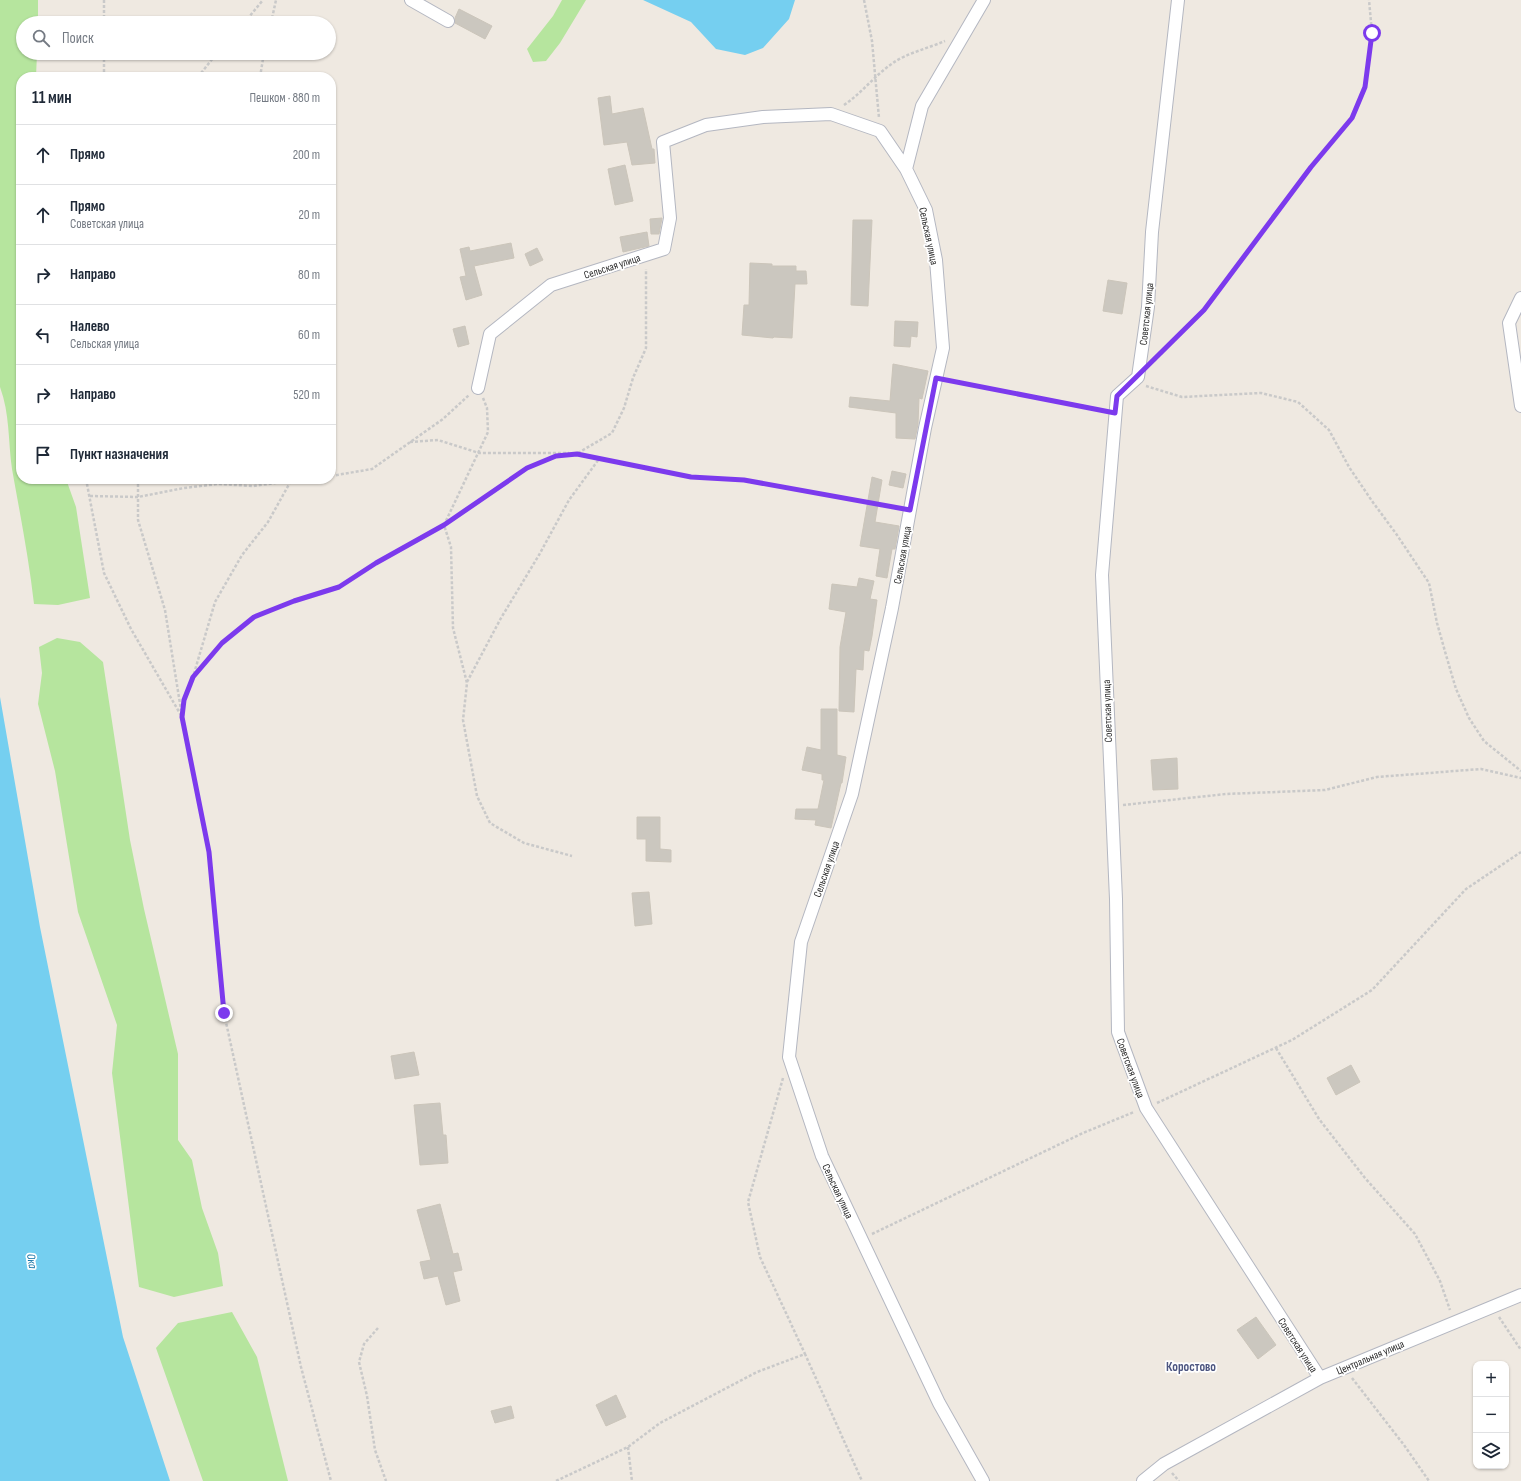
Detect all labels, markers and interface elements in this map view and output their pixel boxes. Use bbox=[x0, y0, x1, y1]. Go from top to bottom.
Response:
search box bbox=[16, 16, 336, 60]
route start bbox=[1363, 24, 1381, 42]
icon: search bbox=[30, 27, 52, 49]
text: Поиск bbox=[62, 29, 94, 48]
text: 11 мин bbox=[32, 88, 72, 108]
text: Пешком · 880 m bbox=[249, 90, 320, 106]
icon: ahead bbox=[32, 144, 54, 166]
text: Прямо bbox=[70, 145, 105, 164]
text: 200 m bbox=[293, 147, 320, 163]
text: Прямо bbox=[70, 197, 105, 216]
icon: ahead bbox=[32, 204, 54, 226]
street label: Сельская улица bbox=[916, 206, 941, 266]
text: 20 m bbox=[298, 207, 320, 223]
text: Советская улица bbox=[70, 216, 144, 232]
street label: Сельская улица bbox=[582, 251, 642, 282]
icon: right bbox=[32, 264, 54, 286]
text: Направо bbox=[70, 265, 116, 284]
text: 80 m bbox=[298, 267, 320, 283]
street label: Советская улица bbox=[1137, 282, 1156, 346]
text: Налево bbox=[70, 317, 110, 336]
icon: left bbox=[32, 324, 54, 346]
text: 60 m bbox=[298, 327, 320, 343]
text: Сельская улица bbox=[70, 336, 139, 352]
icon: right bbox=[32, 384, 54, 406]
text: Направо bbox=[70, 385, 116, 404]
text: 520 m bbox=[293, 387, 320, 403]
icon: arrive bbox=[32, 444, 54, 466]
text: Пункт назначения bbox=[70, 445, 168, 464]
street label: Сельская улица bbox=[891, 525, 914, 585]
street label: Советская улица bbox=[1100, 679, 1115, 742]
street label: Сельская улица bbox=[811, 839, 842, 899]
route end bbox=[215, 1004, 233, 1022]
street label: Советская улица bbox=[1114, 1037, 1147, 1100]
street label: Сельская улица bbox=[819, 1162, 856, 1221]
water label: Ока bbox=[23, 1253, 40, 1270]
street label: Советская улица bbox=[1275, 1315, 1320, 1375]
street label: Центральная улица bbox=[1334, 1337, 1406, 1378]
district label: Коростово bbox=[1166, 1359, 1216, 1375]
map controls bbox=[1473, 1361, 1509, 1469]
button: + bbox=[1473, 1361, 1509, 1397]
button: − bbox=[1473, 1397, 1509, 1433]
button: layers bbox=[1473, 1433, 1509, 1469]

